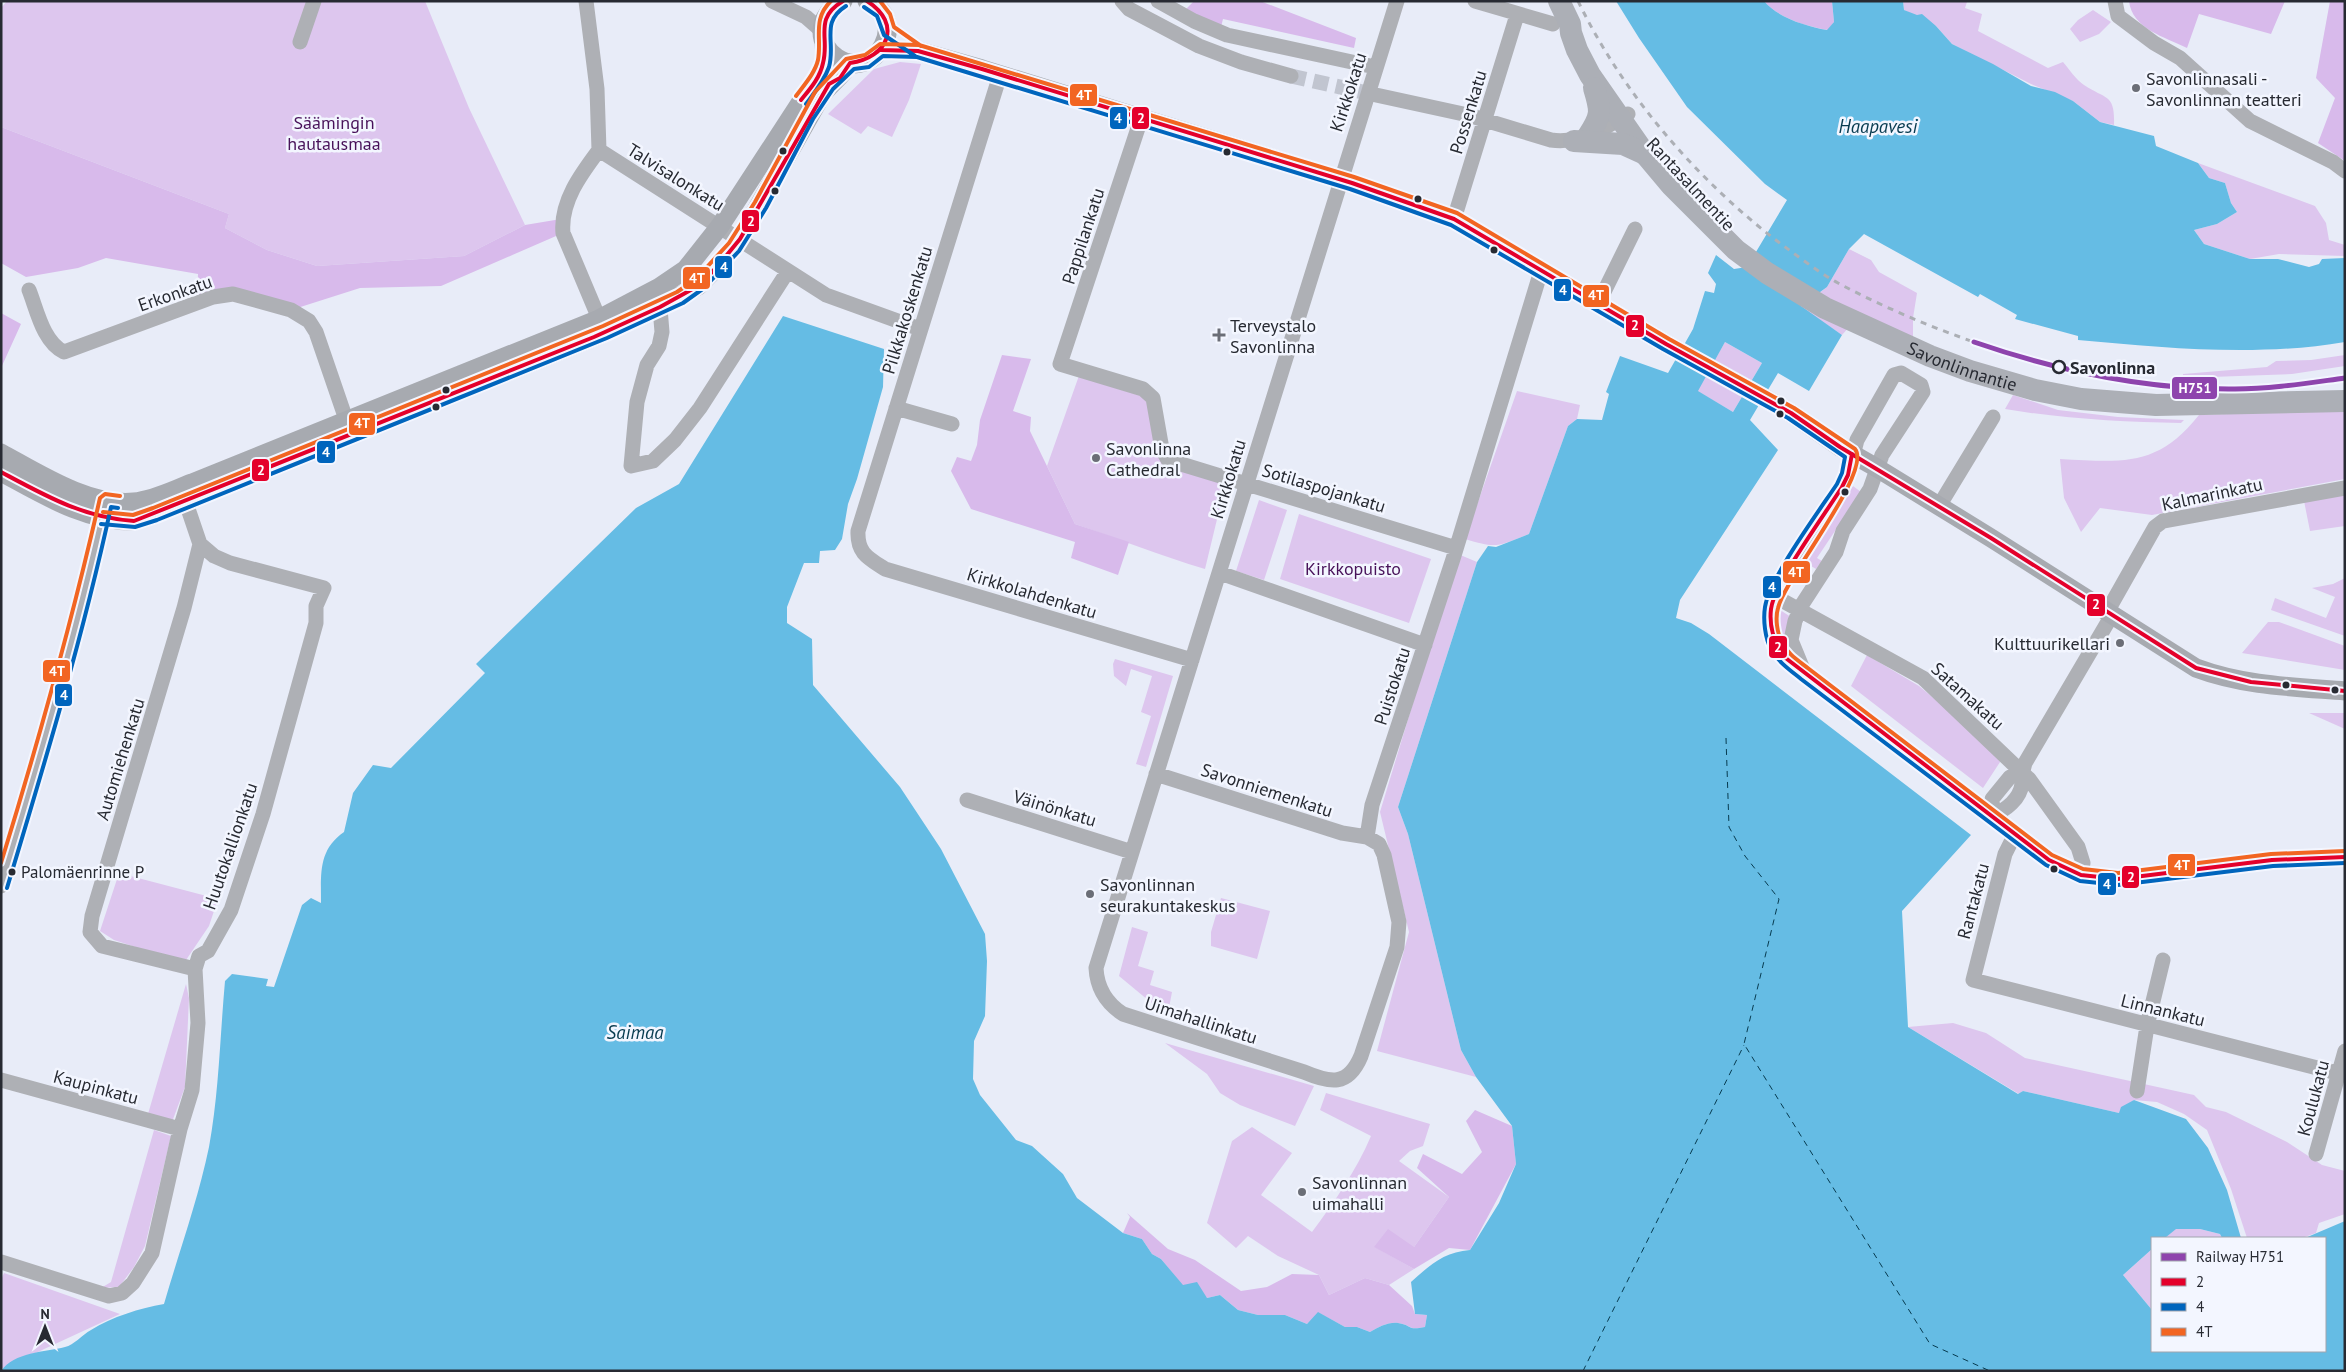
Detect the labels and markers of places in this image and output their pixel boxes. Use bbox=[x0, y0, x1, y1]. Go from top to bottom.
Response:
place label: Savonlinnasali - Savonlinnan teatteri bbox=[2146, 67, 2302, 111]
marker: Savonlinnasali - Savonlinnan teatteri bbox=[2130, 82, 2142, 94]
unlabelled marker bbox=[778, 146, 788, 156]
unlabelled marker bbox=[1222, 147, 1232, 157]
unlabelled marker bbox=[770, 186, 780, 196]
unlabelled marker bbox=[1413, 194, 1423, 204]
unlabelled marker bbox=[1489, 245, 1499, 255]
place label: Terveystalo Savonlinna bbox=[1230, 314, 1316, 358]
marker: Terveystalo Savonlinna bbox=[1212, 328, 1226, 342]
place label: Savonlinna bbox=[2070, 356, 2155, 379]
marker: Savonlinna bbox=[2052, 360, 2066, 374]
unlabelled marker bbox=[441, 385, 451, 395]
unlabelled marker bbox=[1776, 396, 1786, 406]
unlabelled marker bbox=[431, 402, 441, 412]
unlabelled marker bbox=[1775, 409, 1785, 419]
place label: Savonlinna Cathedral bbox=[1106, 437, 1191, 481]
marker: Savonlinna Cathedral bbox=[1090, 452, 1102, 464]
unlabelled marker bbox=[1840, 487, 1850, 497]
place label: Kulttuurikellari bbox=[1994, 632, 2110, 655]
marker: Kulttuurikellari bbox=[2114, 637, 2126, 649]
unlabelled marker bbox=[2281, 680, 2291, 690]
unlabelled marker bbox=[2330, 685, 2340, 695]
place label: Palomäenrinne P bbox=[21, 861, 144, 883]
unlabelled marker bbox=[2049, 864, 2059, 874]
marker: Palomäenrinne P bbox=[7, 867, 17, 877]
place label: Savonlinnan seurakuntakeskus bbox=[1100, 873, 1236, 917]
marker: Savonlinnan seurakuntakeskus bbox=[1084, 888, 1096, 900]
place label: Savonlinnan uimahalli bbox=[1312, 1171, 1407, 1215]
marker: Savonlinnan uimahalli bbox=[1296, 1186, 1308, 1198]

